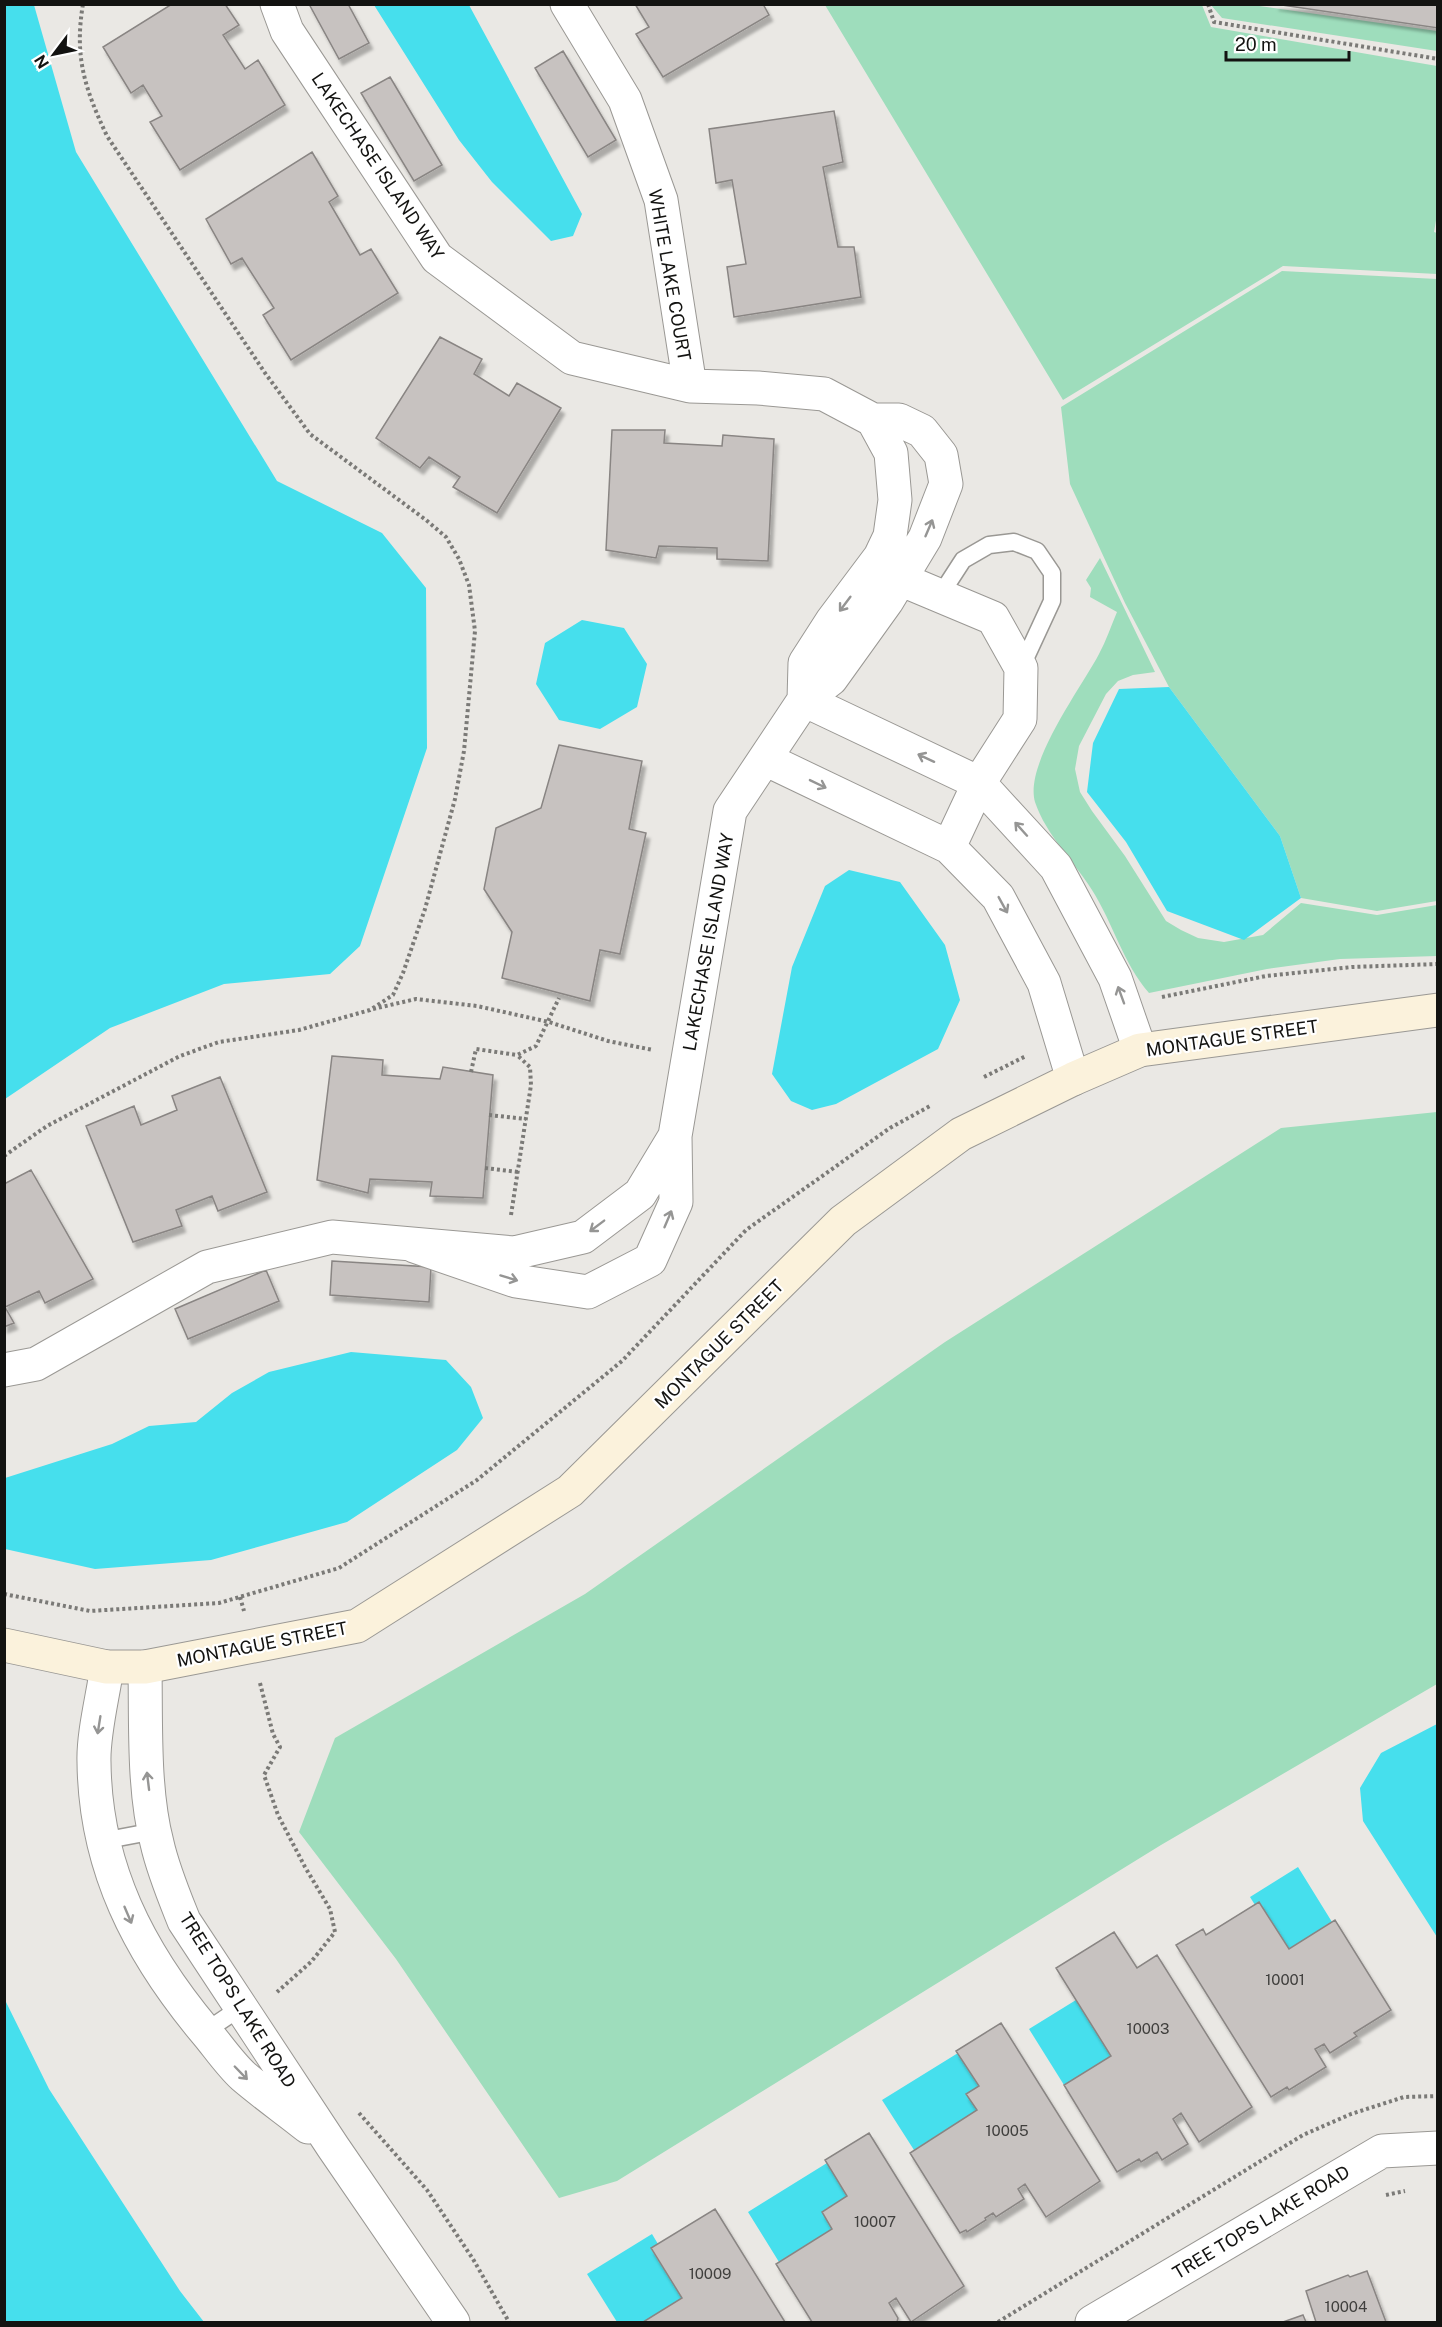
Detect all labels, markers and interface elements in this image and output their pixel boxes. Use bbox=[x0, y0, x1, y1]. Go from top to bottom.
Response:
north arrow bbox=[24, 24, 84, 84]
scale bar bbox=[1226, 24, 1349, 62]
text: 20 m bbox=[1235, 34, 1277, 55]
text: N bbox=[30, 51, 53, 72]
street label: LAKECHASE ISLAND WAY bbox=[307, 68, 449, 264]
street label: WHITE LAKE COURT bbox=[645, 187, 696, 363]
one-way arrow bbox=[925, 519, 936, 537]
one-way arrow bbox=[839, 595, 851, 611]
one-way arrow bbox=[918, 752, 936, 764]
one-way arrow bbox=[808, 778, 826, 790]
one-way arrow bbox=[1014, 822, 1028, 837]
street label: LAKECHASE ISLAND WAY bbox=[678, 831, 738, 1053]
one-way arrow bbox=[997, 896, 1009, 913]
one-way arrow bbox=[1114, 986, 1125, 1005]
street label: MONTAGUE STREET bbox=[1145, 1015, 1320, 1060]
one-way arrow bbox=[663, 1210, 674, 1229]
one-way arrow bbox=[589, 1220, 605, 1233]
one-way arrow bbox=[499, 1273, 518, 1284]
street label: MONTAGUE STREET bbox=[650, 1275, 788, 1413]
street label: MONTAGUE STREET bbox=[175, 1617, 349, 1671]
one-way arrow bbox=[93, 1715, 104, 1735]
one-way arrow bbox=[142, 1772, 153, 1791]
one-way arrow bbox=[123, 1905, 134, 1923]
street label: TREE TOPS LAKE ROAD bbox=[175, 1908, 301, 2092]
house number: 10001 bbox=[1265, 1971, 1305, 1988]
house number: 10003 bbox=[1127, 2020, 1169, 2037]
one-way arrow bbox=[234, 2065, 248, 2080]
house number: 10005 bbox=[985, 2122, 1029, 2139]
street label: TREE TOPS LAKE ROAD bbox=[1169, 2161, 1353, 2283]
house number: 10007 bbox=[854, 2213, 896, 2230]
house number: 10009 bbox=[689, 2265, 731, 2282]
house number: 10004 bbox=[1325, 2298, 1367, 2315]

